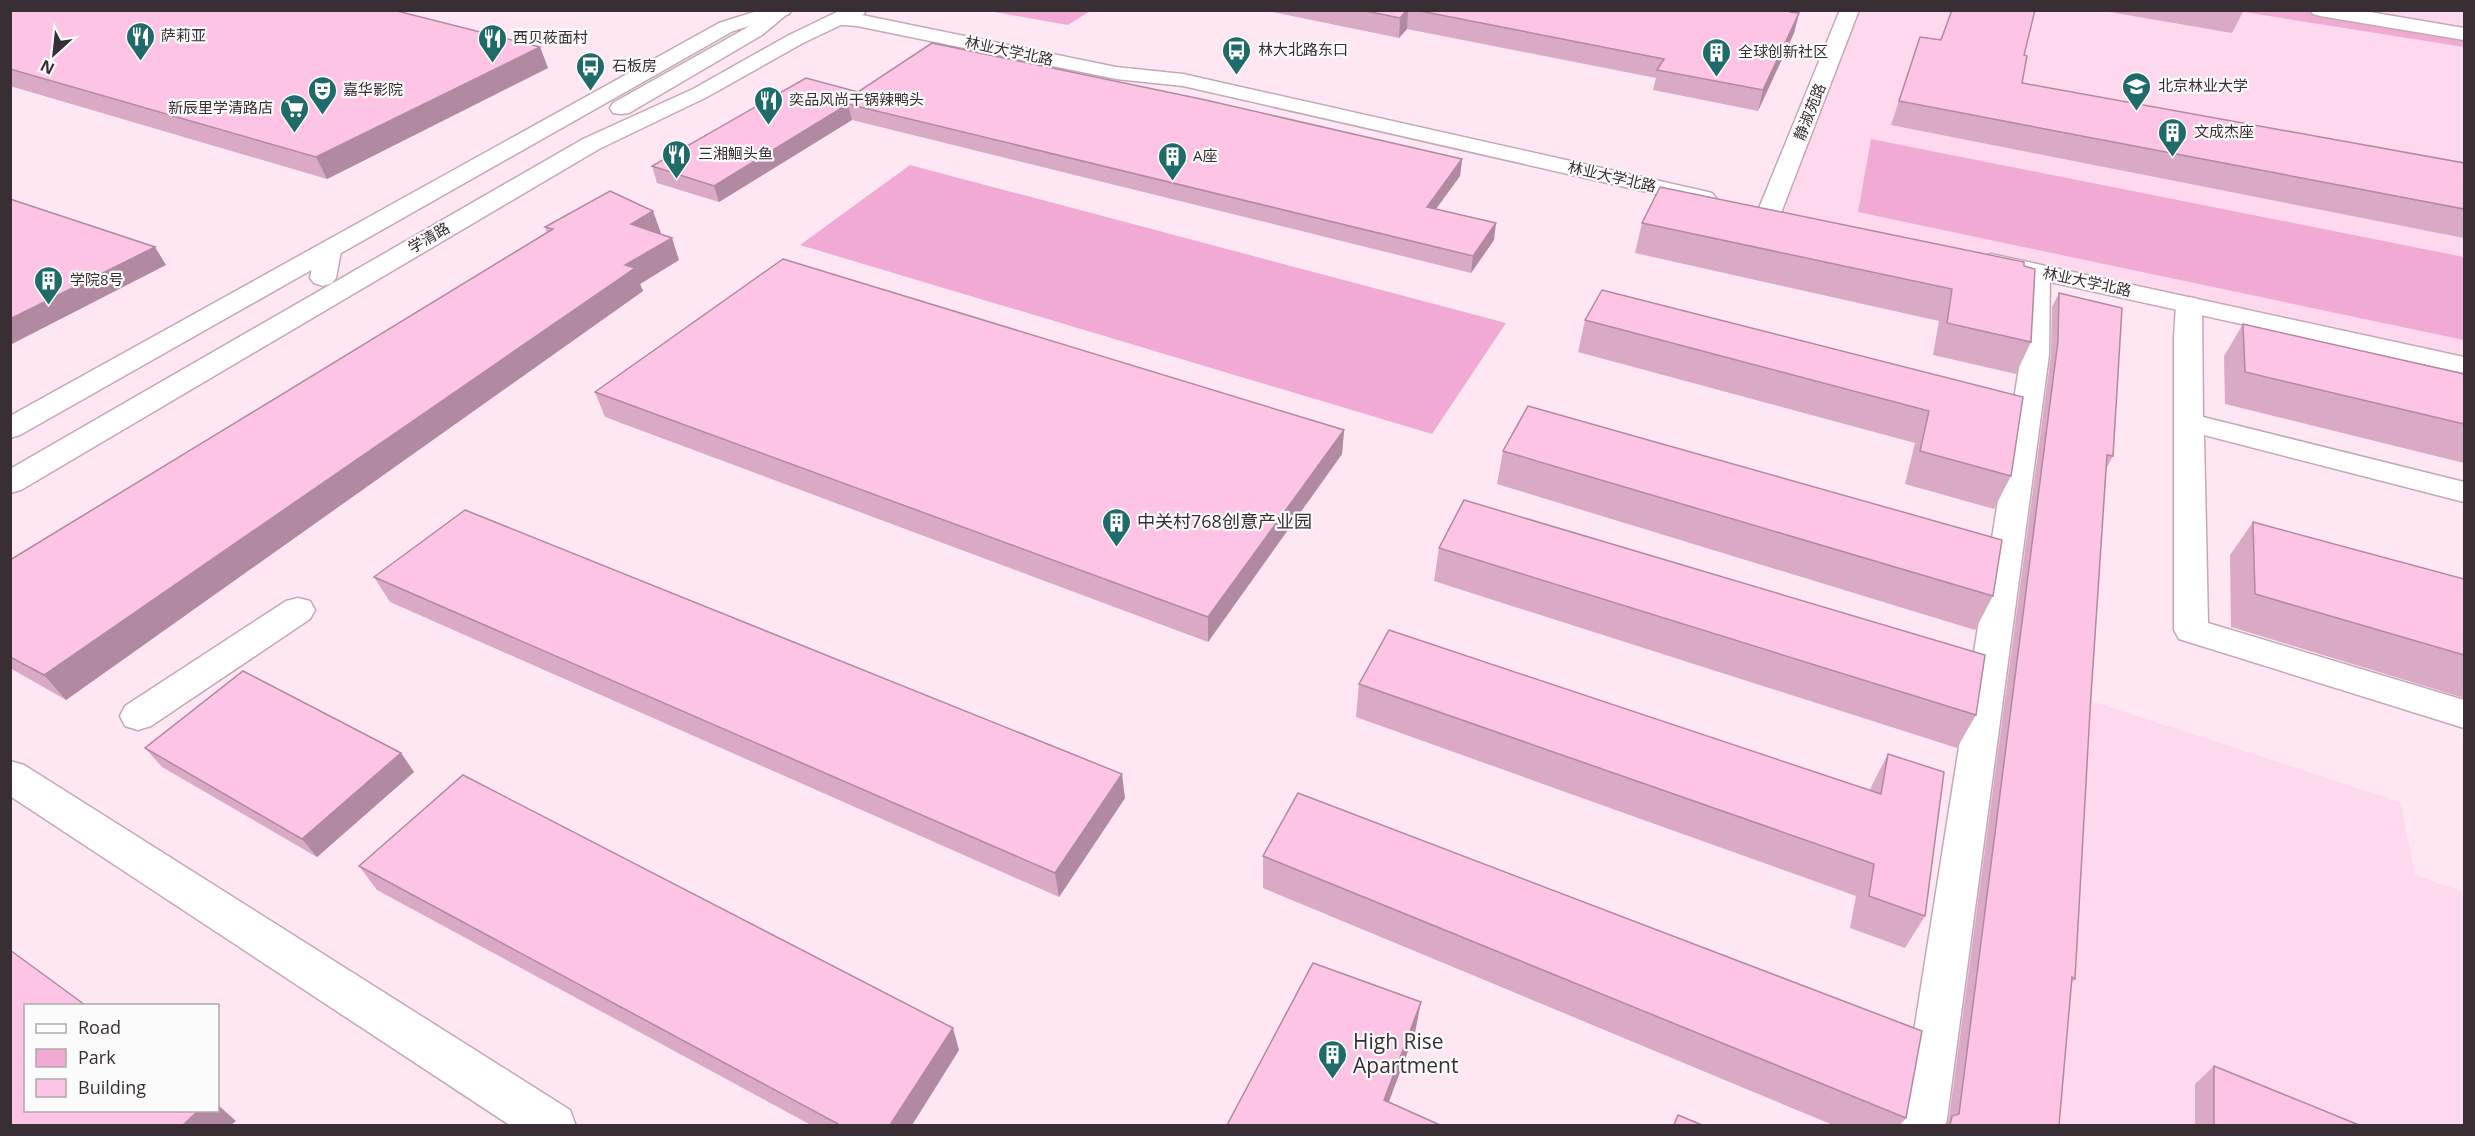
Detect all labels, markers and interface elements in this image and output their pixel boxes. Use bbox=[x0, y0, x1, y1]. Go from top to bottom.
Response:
restaurant icon: 萨莉亚 bbox=[124, 20, 156, 62]
restaurant icon: 西贝莜面村 bbox=[476, 22, 508, 64]
north arrow bbox=[24, 24, 84, 84]
place label: 萨莉亚 bbox=[161, 25, 206, 45]
place label: 西贝莜面村 bbox=[513, 27, 588, 47]
street label: 林业大学北路 bbox=[963, 31, 1055, 69]
bus stop icon: 林大北路东口 bbox=[1221, 34, 1253, 76]
building icon: 全球创新社区 bbox=[1701, 36, 1733, 78]
place label: 林大北路东口 bbox=[1258, 39, 1348, 59]
place label: 全球创新社区 bbox=[1738, 41, 1828, 61]
bus stop icon: 石板房 bbox=[575, 50, 607, 92]
text: N bbox=[36, 55, 58, 80]
place label: 石板房 bbox=[612, 55, 657, 75]
school or university icon: 北京林业大学 bbox=[2121, 70, 2153, 112]
theatre icon: 嘉华影院 bbox=[306, 74, 338, 116]
place label: 北京林业大学 bbox=[2158, 75, 2248, 95]
place label: 嘉华影院 bbox=[343, 79, 403, 99]
street label: 静淑苑路 bbox=[1789, 80, 1830, 143]
restaurant icon: 奕品风尚干锅辣鸭头 bbox=[752, 84, 784, 126]
place label: 奕品风尚干锅辣鸭头 bbox=[789, 89, 924, 109]
supermarket icon: 新辰里学清路店 bbox=[278, 92, 310, 134]
place label: 新辰里学清路店 bbox=[168, 97, 273, 117]
building icon: 文成杰座 bbox=[2157, 116, 2189, 158]
place label: 文成杰座 bbox=[2194, 121, 2254, 141]
restaurant icon: 三湘鮰头鱼 bbox=[661, 138, 693, 180]
building icon: A座 bbox=[1156, 140, 1188, 182]
place label: 三湘鮰头鱼 bbox=[698, 143, 773, 163]
place label: A座 bbox=[1193, 145, 1218, 165]
street label: 林业大学北路 bbox=[1566, 156, 1658, 196]
street label: 学清路 bbox=[404, 217, 453, 257]
street label: 林业大学北路 bbox=[2041, 262, 2133, 300]
building icon: 学院8号 bbox=[33, 264, 65, 306]
place label: 学院8号 bbox=[70, 269, 124, 289]
building icon: 中关村768创意产业园 bbox=[1100, 506, 1132, 548]
place label: 中关村768创意产业园 bbox=[1137, 509, 1312, 533]
legend bbox=[24, 1004, 219, 1112]
text: Road bbox=[78, 1015, 121, 1039]
place label: High Rise Apartment bbox=[1353, 1027, 1458, 1079]
building icon: High Rise Apartment bbox=[1316, 1038, 1348, 1080]
text: Park bbox=[78, 1045, 116, 1069]
text: Building bbox=[78, 1075, 146, 1099]

